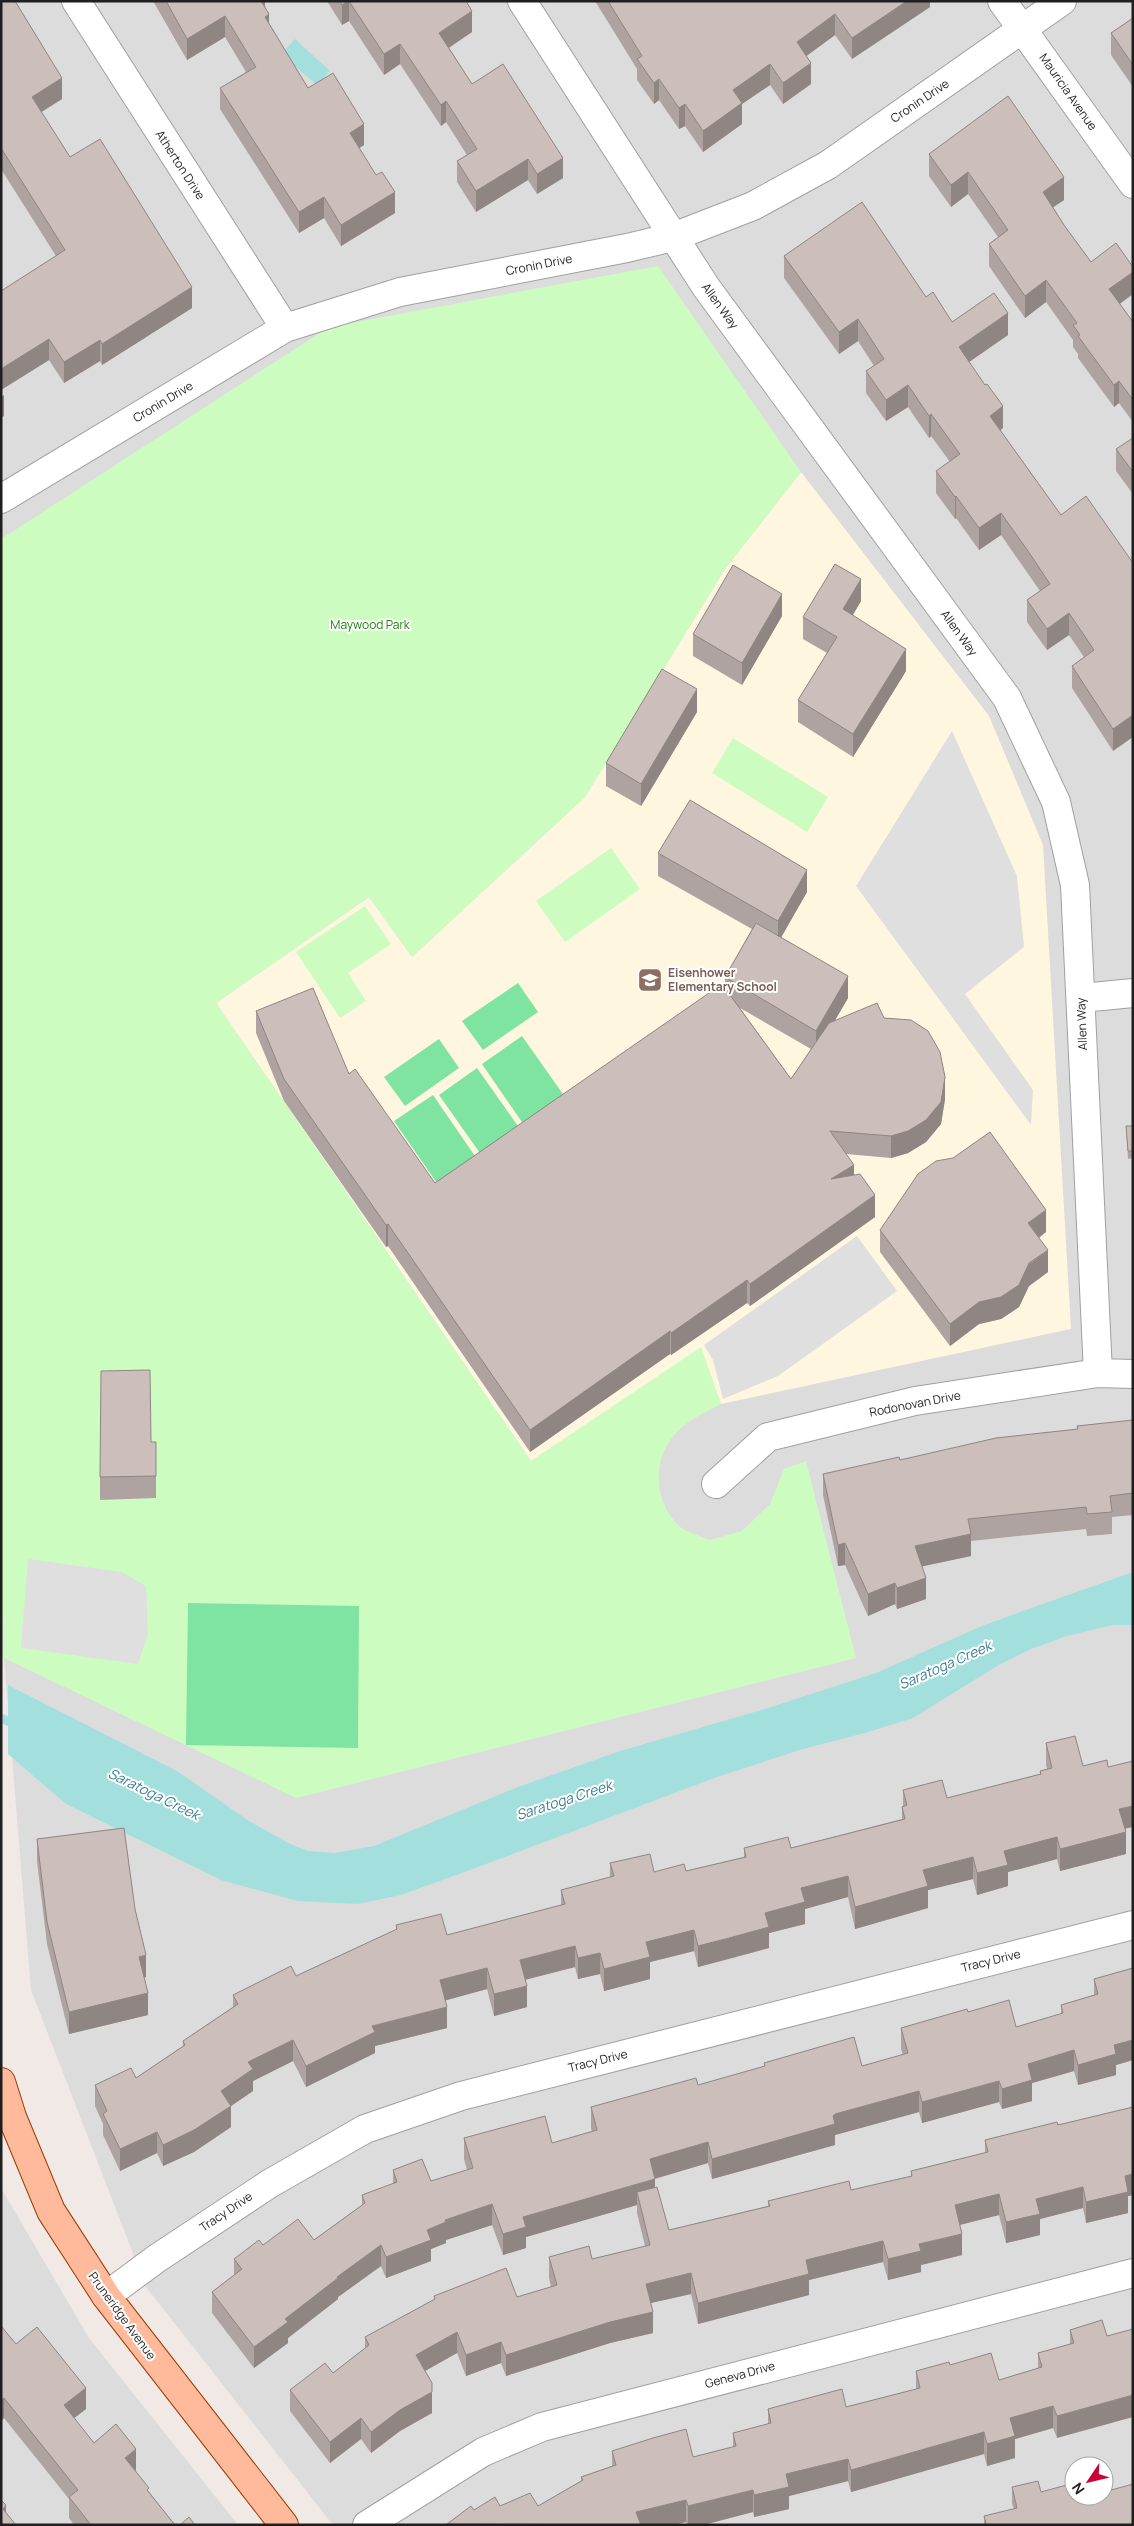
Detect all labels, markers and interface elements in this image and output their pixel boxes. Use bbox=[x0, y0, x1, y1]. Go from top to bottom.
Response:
street label: Mauricia Avenue bbox=[1036, 50, 1101, 134]
street label: Cronin Drive bbox=[887, 75, 952, 126]
street label: Atherton Drive bbox=[152, 127, 209, 203]
street label: Cronin Drive bbox=[504, 250, 574, 279]
street label: Allen Way bbox=[698, 279, 743, 333]
street label: Cronin Drive bbox=[129, 377, 196, 426]
street label: Allen Way bbox=[937, 606, 982, 660]
park label: Maywood Park bbox=[330, 616, 411, 633]
place label: Eisenhower Elementary School bbox=[668, 964, 777, 995]
school or university icon: Eisenhower Elementary School bbox=[637, 967, 663, 993]
street label: Allen Way bbox=[1072, 997, 1091, 1051]
street label: Rodonovan Drive bbox=[868, 1386, 962, 1421]
water label: Saratoga Creek bbox=[895, 1635, 996, 1693]
water label: Saratoga Creek bbox=[105, 1763, 205, 1825]
water label: Saratoga Creek bbox=[514, 1774, 616, 1824]
street label: Tracy Drive bbox=[959, 1945, 1022, 1976]
street label: Tracy Drive bbox=[566, 2045, 629, 2076]
street label: Tracy Drive bbox=[196, 2188, 256, 2236]
street label: Pruneridge Avenue bbox=[85, 2268, 160, 2363]
street label: Geneva Drive bbox=[703, 2357, 777, 2392]
north arrow bbox=[1064, 2456, 1114, 2506]
text: N bbox=[1067, 2479, 1089, 2498]

